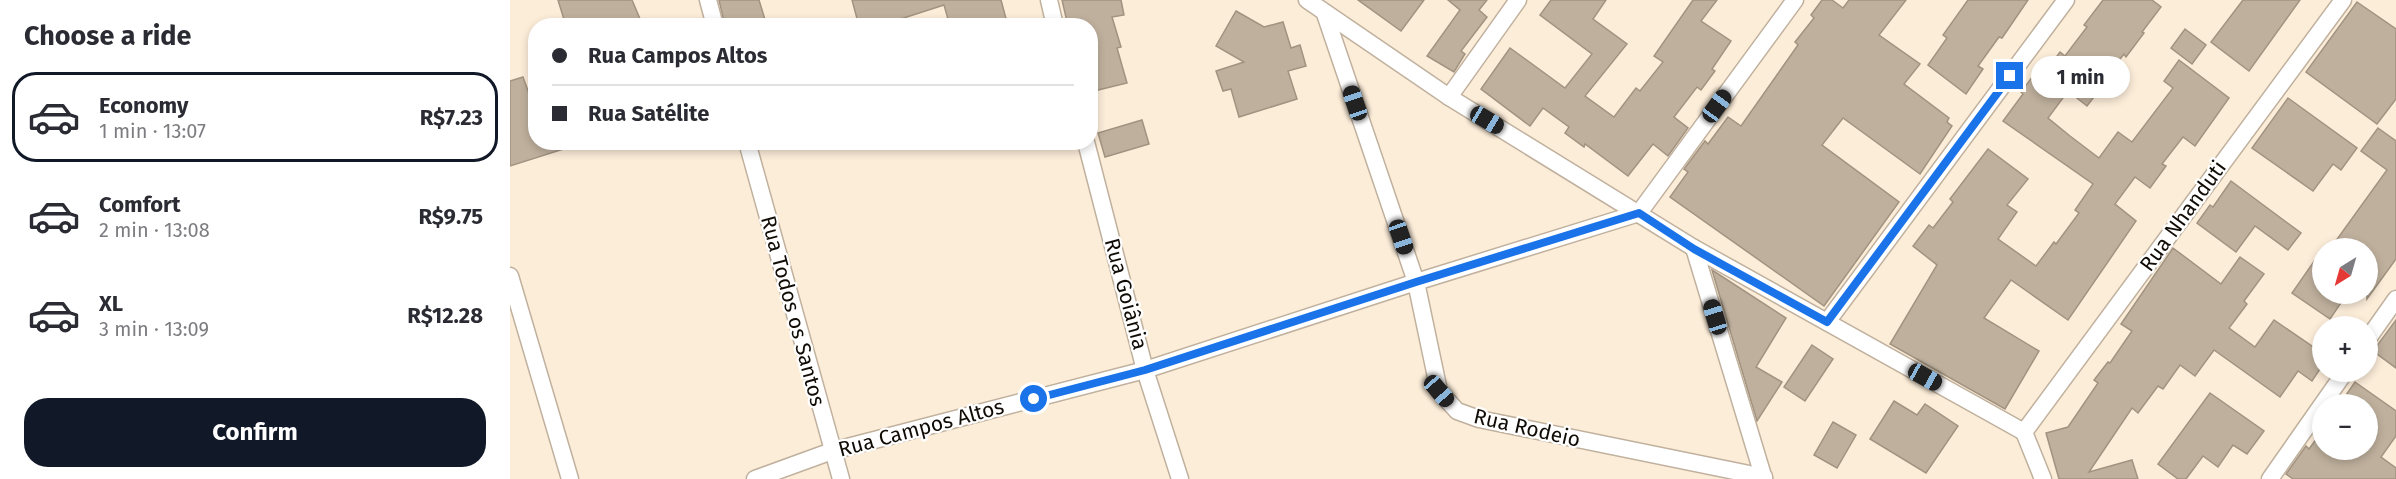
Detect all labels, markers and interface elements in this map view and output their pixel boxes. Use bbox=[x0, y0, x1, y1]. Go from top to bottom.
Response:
text: Choose a ride bbox=[24, 20, 191, 52]
text: Rua Campos Altos bbox=[588, 42, 767, 69]
callout: 1 min bbox=[2031, 55, 2130, 97]
route end bbox=[1996, 62, 2023, 89]
text: 1 min bbox=[2056, 65, 2105, 89]
car bbox=[1341, 83, 1369, 123]
car bbox=[1699, 86, 1735, 126]
icon: car bbox=[27, 90, 81, 144]
text: Economy bbox=[99, 92, 188, 119]
text: Rua Satélite bbox=[588, 100, 709, 127]
car bbox=[1467, 103, 1507, 137]
text: R$7.23 bbox=[420, 104, 483, 131]
text: 1 min · 13:07 bbox=[99, 119, 206, 143]
street label: Rua Nhanduti bbox=[2134, 156, 2232, 276]
icon: car bbox=[27, 189, 81, 243]
text: Comfort bbox=[99, 191, 180, 218]
text: R$9.75 bbox=[418, 203, 483, 230]
street label: Rua Todos os Santos bbox=[755, 213, 831, 409]
car bbox=[1387, 217, 1415, 257]
text: 2 min · 13:08 bbox=[99, 218, 210, 242]
street label: Rua Goiânia bbox=[1099, 235, 1153, 353]
north arrow bbox=[2312, 238, 2378, 304]
map controls bbox=[2312, 238, 2378, 460]
icon: car bbox=[27, 288, 81, 342]
text: XL bbox=[99, 290, 123, 317]
car bbox=[1701, 297, 1729, 337]
text: R$12.28 bbox=[407, 302, 483, 329]
button: + bbox=[2312, 316, 2378, 382]
text: 3 min · 13:09 bbox=[99, 317, 209, 341]
car bbox=[1905, 360, 1945, 394]
car bbox=[1420, 372, 1458, 410]
route start bbox=[1020, 385, 1047, 412]
street label: Rua Campos Altos bbox=[835, 393, 1007, 463]
button: − bbox=[2312, 394, 2378, 460]
button: Confirm bbox=[24, 398, 486, 467]
street label: Rua Rodeio bbox=[1471, 403, 1583, 453]

